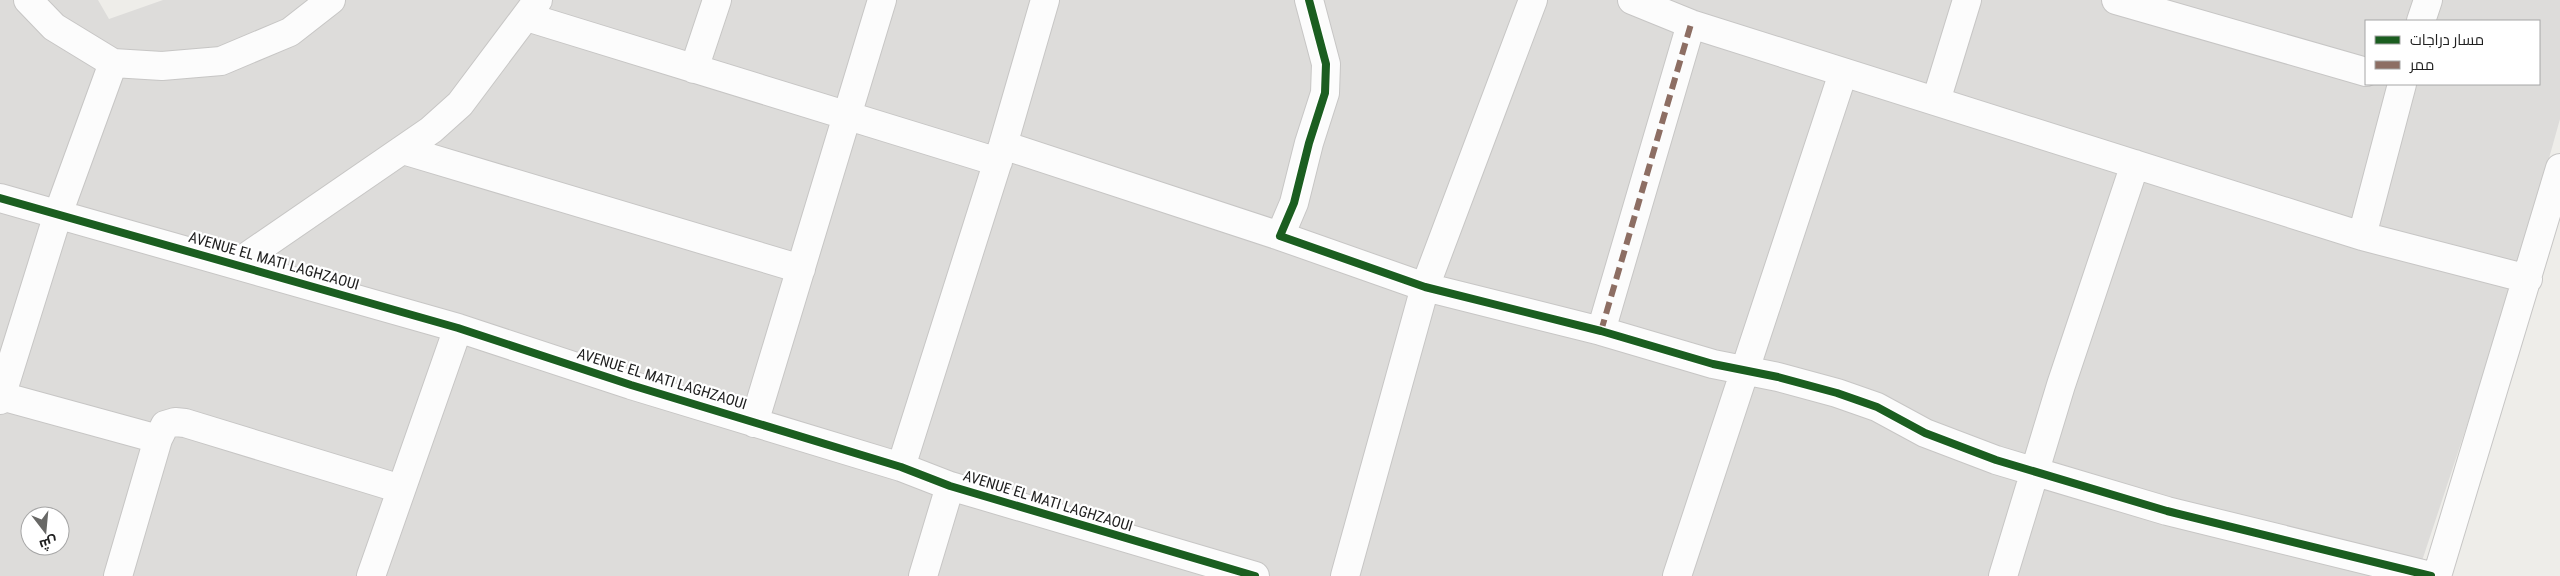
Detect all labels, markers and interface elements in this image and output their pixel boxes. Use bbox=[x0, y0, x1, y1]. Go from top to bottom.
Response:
legend bbox=[2365, 20, 2540, 85]
text: مسار دراجات bbox=[2410, 31, 2484, 49]
text: ممر bbox=[2409, 56, 2434, 74]
street label: AVENUE EL MATI LAGHZAOUI bbox=[187, 228, 361, 294]
street label: AVENUE EL MATI LAGHZAOUI bbox=[575, 345, 749, 413]
street label: AVENUE EL MATI LAGHZAOUI bbox=[961, 467, 1135, 535]
north arrow bbox=[20, 506, 70, 556]
text: ش bbox=[37, 532, 59, 554]

